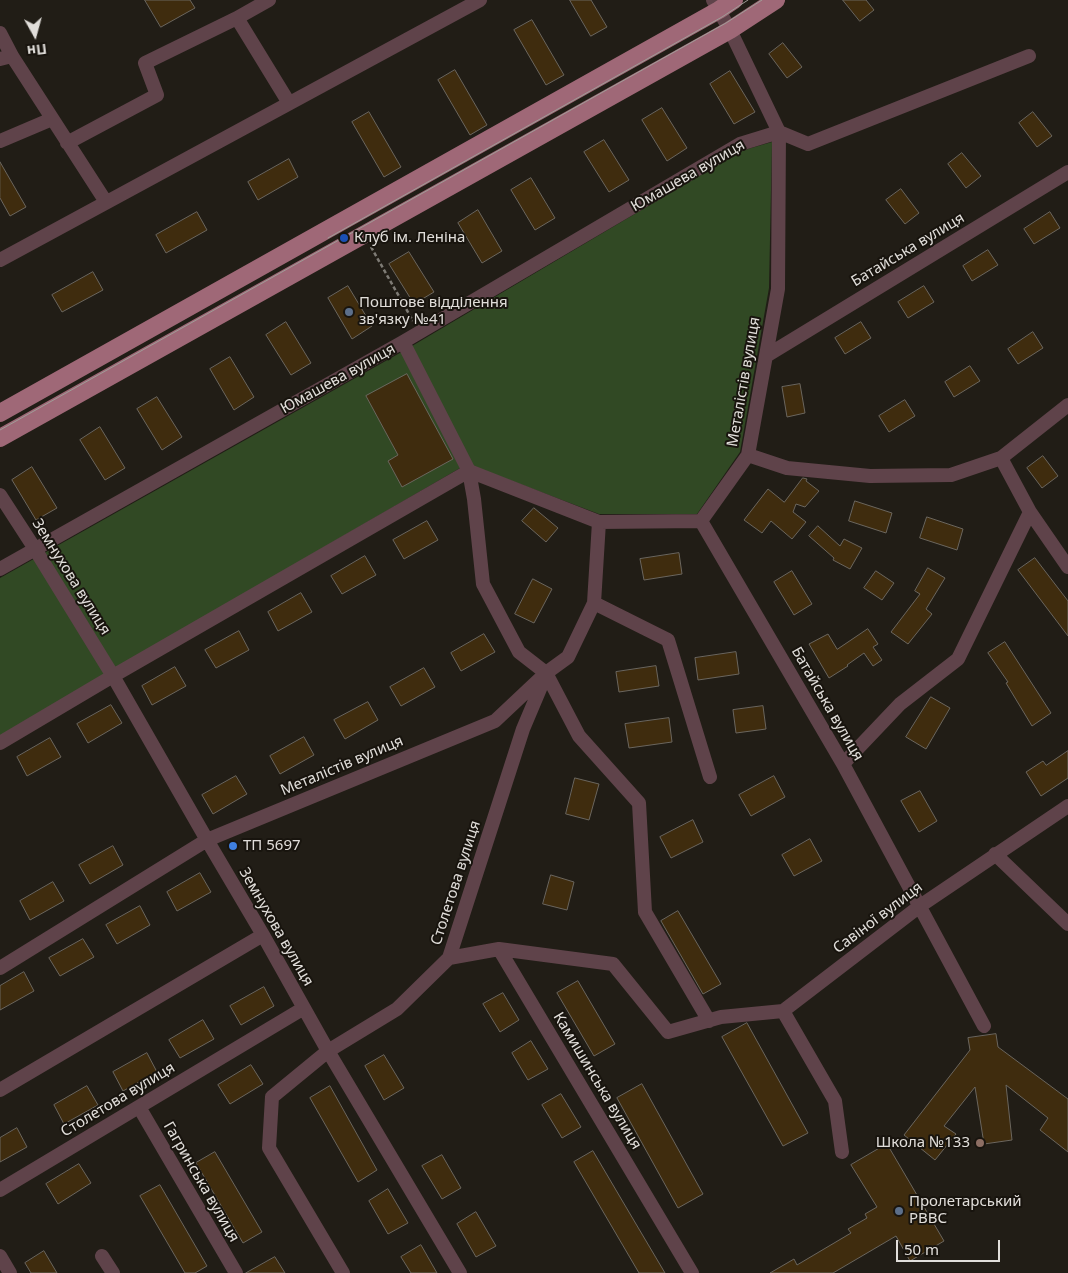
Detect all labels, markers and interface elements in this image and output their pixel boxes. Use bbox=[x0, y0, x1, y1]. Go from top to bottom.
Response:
north arrow bbox=[10, 10, 60, 60]
text: Пн bbox=[26, 40, 48, 61]
street label: Юмашева вулиця bbox=[628, 136, 748, 216]
street label: Батайська вулиця bbox=[848, 209, 968, 291]
place label: Клуб ім. Леніна bbox=[354, 229, 465, 247]
marker: Клуб ім. Леніна bbox=[338, 232, 350, 244]
place label: Поштове відділення зв'язку №41 bbox=[359, 294, 508, 329]
marker: Поштове відділення зв'язку №41 bbox=[343, 306, 355, 318]
street label: Металістів вулиця bbox=[724, 316, 764, 448]
street label: Юмашева вулиця bbox=[277, 340, 399, 418]
street label: Земнухова вулиця bbox=[28, 516, 114, 638]
street label: Батайська вулиця bbox=[787, 644, 867, 764]
street label: Металістів вулиця bbox=[278, 732, 406, 800]
street label: Столетова вулиця bbox=[427, 818, 485, 948]
place label: ТП 5697 bbox=[243, 837, 301, 855]
marker: ТП 5697 bbox=[227, 840, 239, 852]
street label: Земнухова вулиця bbox=[235, 865, 317, 989]
street label: Савіної вулиця bbox=[830, 879, 926, 957]
street label: Камишинська вулиця bbox=[549, 1009, 645, 1153]
street label: Столетова вулиця bbox=[58, 1059, 178, 1141]
street label: Гагринська вулиця bbox=[159, 1119, 243, 1245]
place label: Школа №133 bbox=[876, 1134, 970, 1152]
marker: Школа №133 bbox=[974, 1137, 986, 1149]
place label: Пролетарський РВВС bbox=[909, 1193, 1022, 1228]
marker: Пролетарський РВВС bbox=[893, 1205, 905, 1217]
scale bar bbox=[898, 1230, 1002, 1262]
text: 50 m bbox=[904, 1239, 939, 1259]

